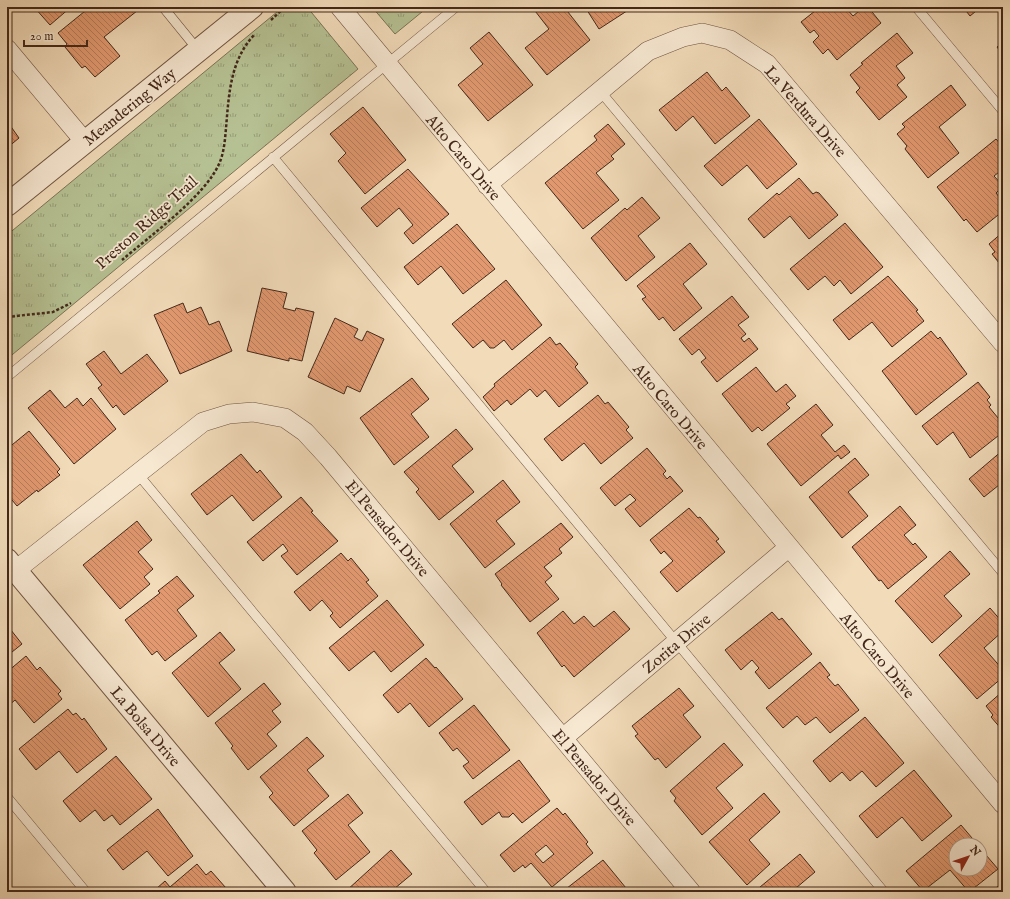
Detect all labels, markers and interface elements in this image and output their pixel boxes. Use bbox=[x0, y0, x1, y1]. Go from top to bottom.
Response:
scale bar bbox=[24, 22, 87, 48]
text: 20 m bbox=[30, 29, 53, 44]
street label: La Verdura Drive bbox=[759, 62, 850, 162]
street label: Meandering Way bbox=[80, 64, 181, 151]
street label: Alto Caro Drive bbox=[420, 110, 504, 205]
street label: Preston Ridge Trail bbox=[92, 172, 203, 275]
street label: Alto Caro Drive bbox=[627, 359, 711, 454]
street label: El Pensador Drive bbox=[340, 477, 433, 582]
street label: Alto Caro Drive bbox=[834, 608, 918, 703]
street label: Zorita Drive bbox=[639, 610, 716, 679]
street label: La Bolsa Drive bbox=[105, 683, 184, 771]
street label: El Pensador Drive bbox=[547, 726, 640, 831]
north arrow bbox=[948, 837, 988, 877]
text: N bbox=[966, 842, 984, 860]

